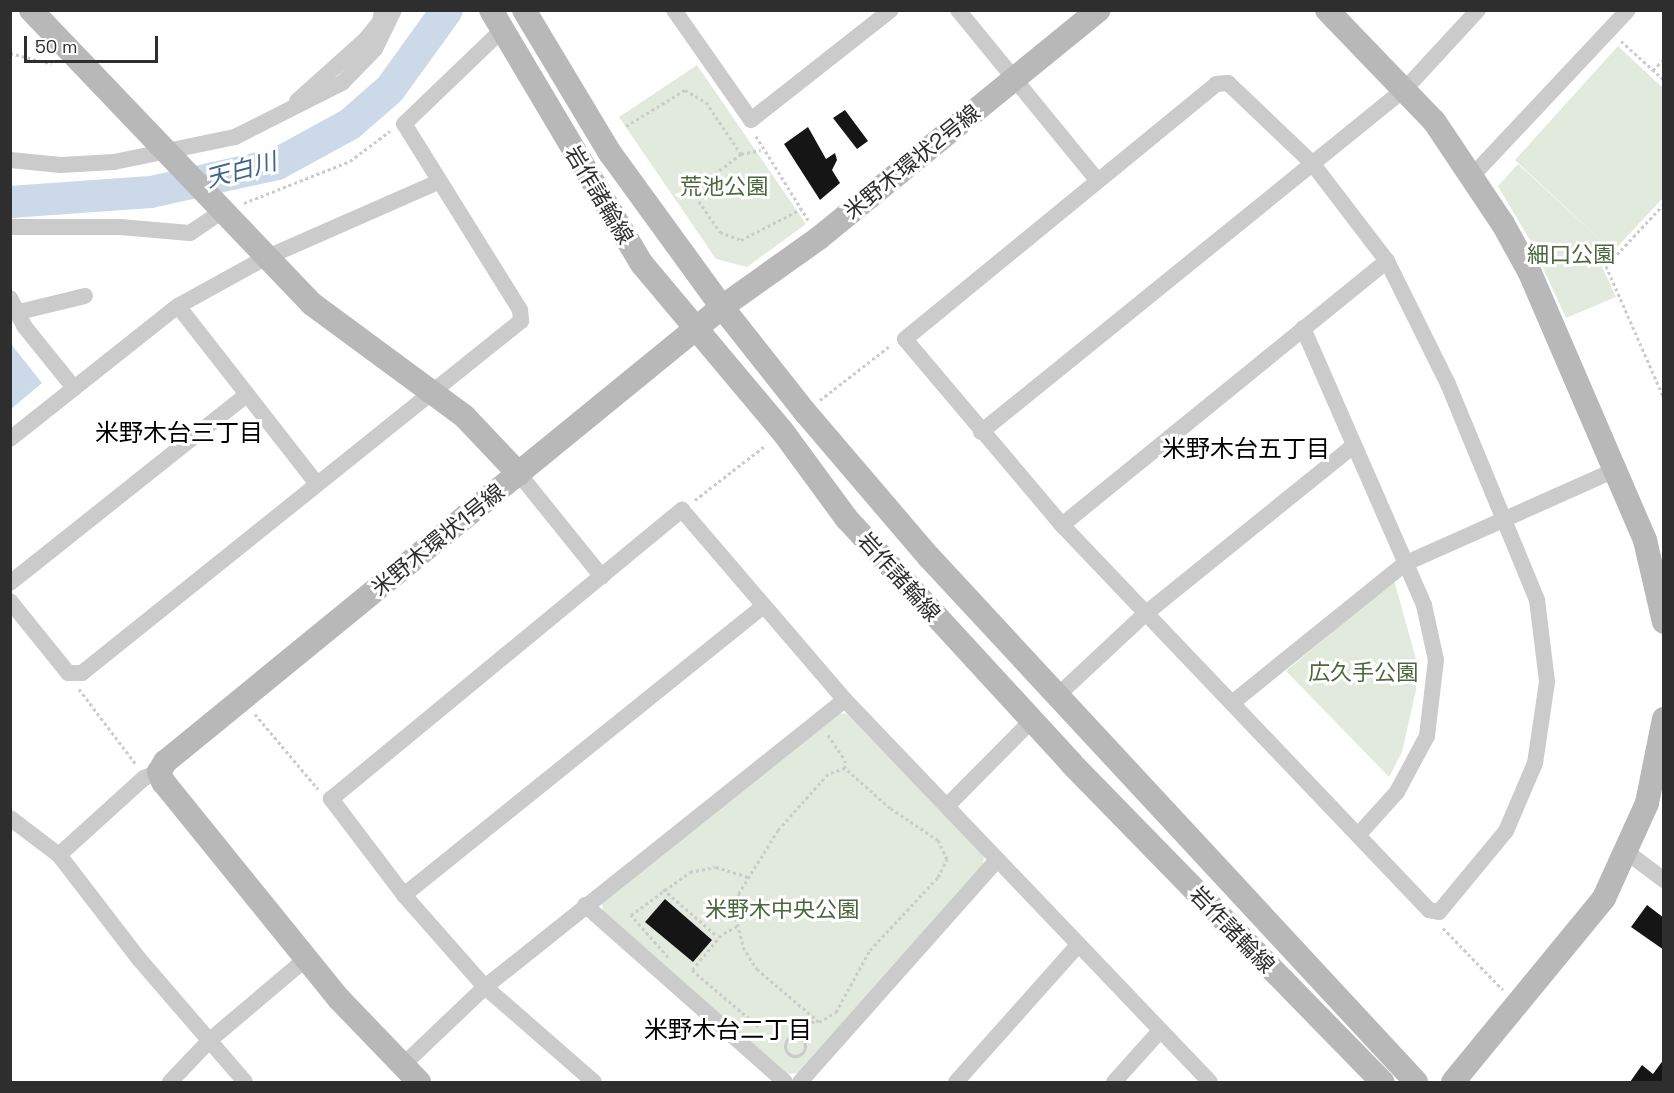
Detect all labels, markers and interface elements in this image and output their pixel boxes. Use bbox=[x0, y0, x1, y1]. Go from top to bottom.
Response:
scale bar bbox=[27, 24, 160, 62]
text: 50 m bbox=[35, 35, 77, 58]
street label: 米野木環状2号線 bbox=[839, 99, 985, 225]
street label: 岩作諸輪線 bbox=[559, 141, 639, 249]
water label: 天白川 bbox=[202, 147, 280, 193]
park label: 荒池公園 bbox=[680, 174, 768, 200]
park label: 細口公園 bbox=[1527, 242, 1615, 268]
district label: 米野木台三丁目 bbox=[95, 419, 263, 447]
district label: 米野木台五丁目 bbox=[1162, 435, 1330, 463]
street label: 米野木環状1号線 bbox=[366, 478, 510, 602]
street label: 岩作諸輪線 bbox=[852, 527, 946, 627]
park label: 広久手公園 bbox=[1308, 660, 1418, 686]
street label: 岩作諸輪線 bbox=[1184, 881, 1280, 979]
park label: 米野木中央公園 bbox=[705, 897, 859, 923]
district label: 米野木台二丁目 bbox=[644, 1016, 812, 1044]

